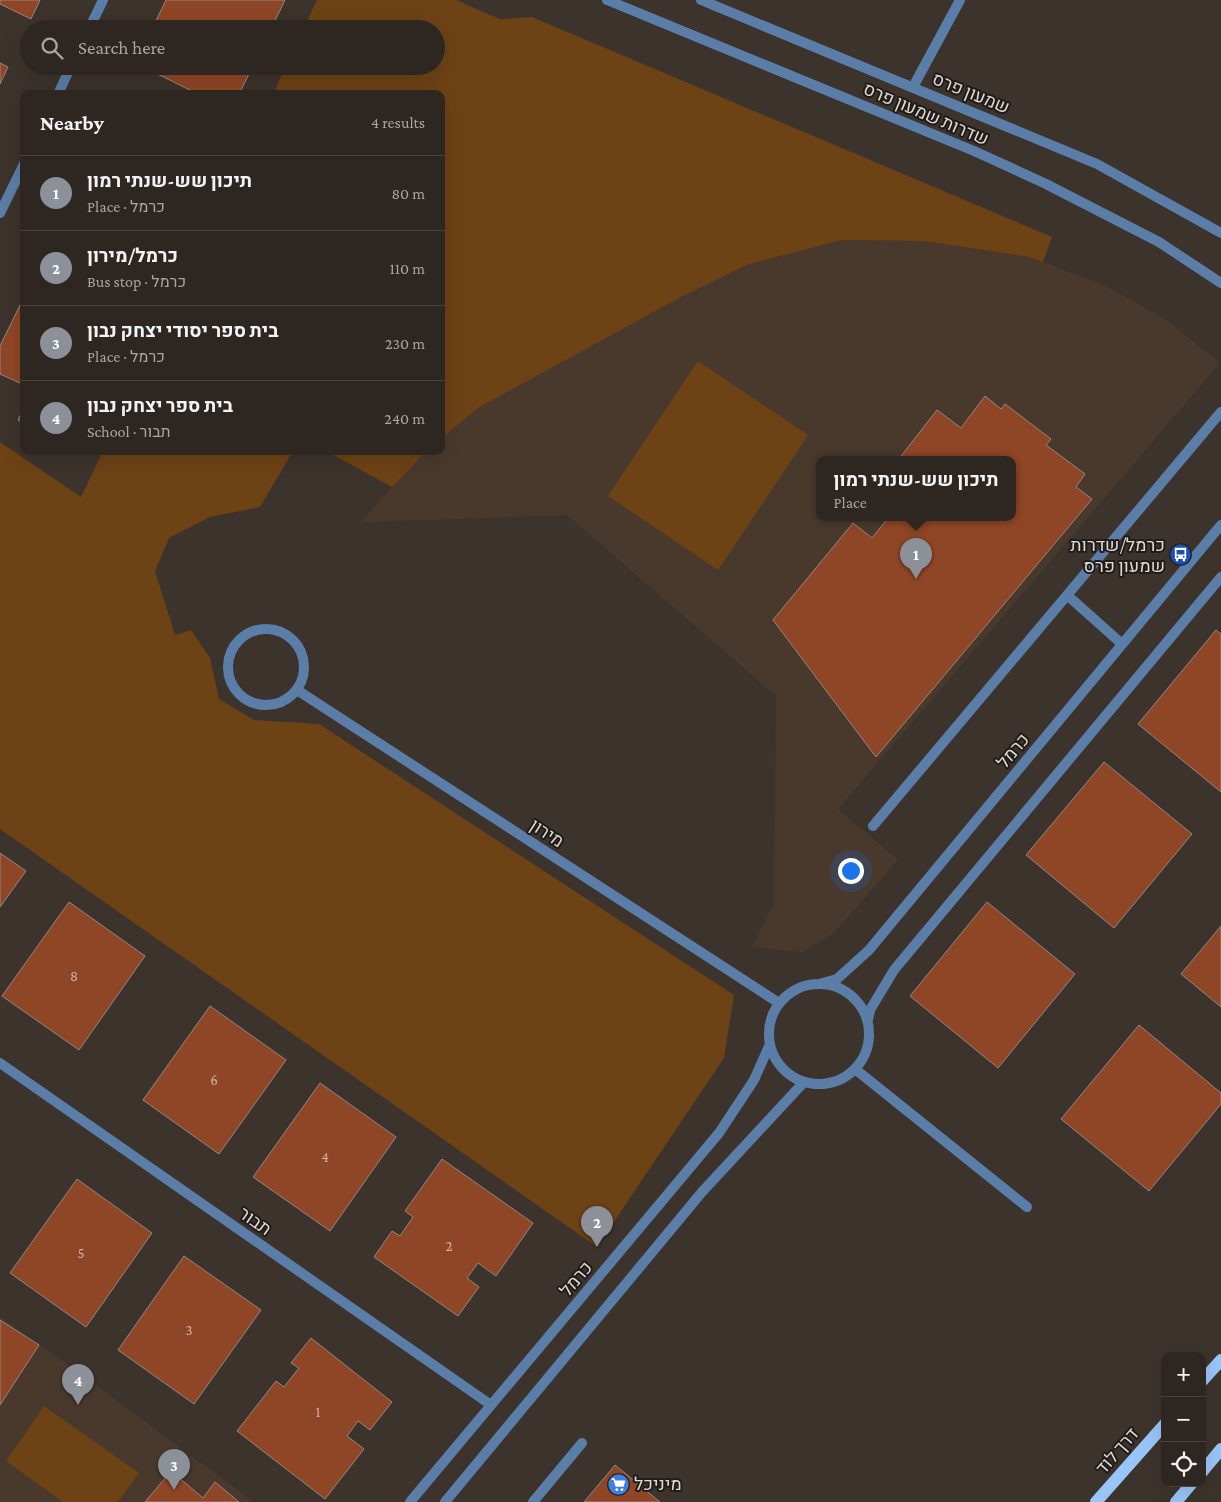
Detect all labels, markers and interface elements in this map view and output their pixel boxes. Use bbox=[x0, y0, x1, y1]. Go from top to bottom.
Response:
search box bbox=[20, 20, 445, 75]
icon: search bbox=[38, 34, 66, 62]
text: Search here bbox=[78, 37, 165, 58]
street label: שמעון פרס bbox=[929, 68, 1013, 118]
street label: שדרות שמעון פרס bbox=[860, 79, 992, 149]
text: Nearby bbox=[40, 111, 104, 135]
text: 4 results bbox=[371, 114, 425, 131]
text: תיכון שש-שנתי רמון bbox=[87, 170, 252, 191]
text: 1 bbox=[53, 185, 59, 202]
text: 80 m bbox=[391, 185, 425, 202]
text: Place · כרמל bbox=[87, 198, 165, 215]
text: כרמל/מירון bbox=[87, 245, 178, 266]
text: 2 bbox=[52, 260, 60, 277]
text: 110 m bbox=[389, 260, 425, 277]
text: Bus stop · כרמל bbox=[87, 273, 186, 290]
text: בית ספר יסודי יצחק נבון bbox=[87, 320, 279, 341]
text: 3 bbox=[52, 335, 60, 352]
text: 230 m bbox=[385, 335, 425, 352]
text: Place · כרמל bbox=[87, 348, 165, 365]
text: בית ספר יצחק נבון bbox=[87, 395, 233, 416]
text: 4 bbox=[52, 410, 60, 427]
text: 240 m bbox=[384, 410, 425, 427]
text: School · תבור bbox=[87, 423, 171, 440]
popup bbox=[816, 456, 1016, 521]
text: תיכון שש-שנתי רמון bbox=[833, 469, 999, 490]
text: Place bbox=[833, 494, 867, 511]
place label: כרמל/שדרות שמעון פרס bbox=[1070, 535, 1165, 576]
pin: 1 bbox=[900, 538, 932, 579]
bus stop icon: כרמל/שדרות שמעון פרס bbox=[1169, 543, 1193, 567]
street label: כרמל bbox=[993, 730, 1033, 772]
street label: מירון bbox=[526, 815, 568, 851]
your location bbox=[838, 858, 864, 884]
house number: 8 bbox=[70, 968, 78, 984]
house number: 6 bbox=[210, 1072, 218, 1088]
house number: 4 bbox=[321, 1149, 329, 1165]
street label: תבור bbox=[235, 1203, 275, 1239]
pin: 2 bbox=[581, 1206, 613, 1247]
house number: 2 bbox=[445, 1238, 453, 1254]
house number: 5 bbox=[77, 1245, 85, 1261]
street label: כרמל bbox=[556, 1258, 596, 1300]
house number: 3 bbox=[185, 1322, 193, 1338]
map controls bbox=[1161, 1352, 1206, 1487]
button: + bbox=[1161, 1352, 1206, 1397]
pin: 4 bbox=[62, 1364, 94, 1405]
button: − bbox=[1161, 1397, 1206, 1442]
house number: 1 bbox=[316, 1404, 321, 1420]
street label: דרך לוד bbox=[1092, 1424, 1142, 1478]
button: locate bbox=[1161, 1442, 1206, 1487]
pin: 3 bbox=[158, 1449, 190, 1490]
supermarket icon: מיניכל bbox=[606, 1472, 630, 1496]
place label: מיניכל bbox=[634, 1474, 682, 1494]

